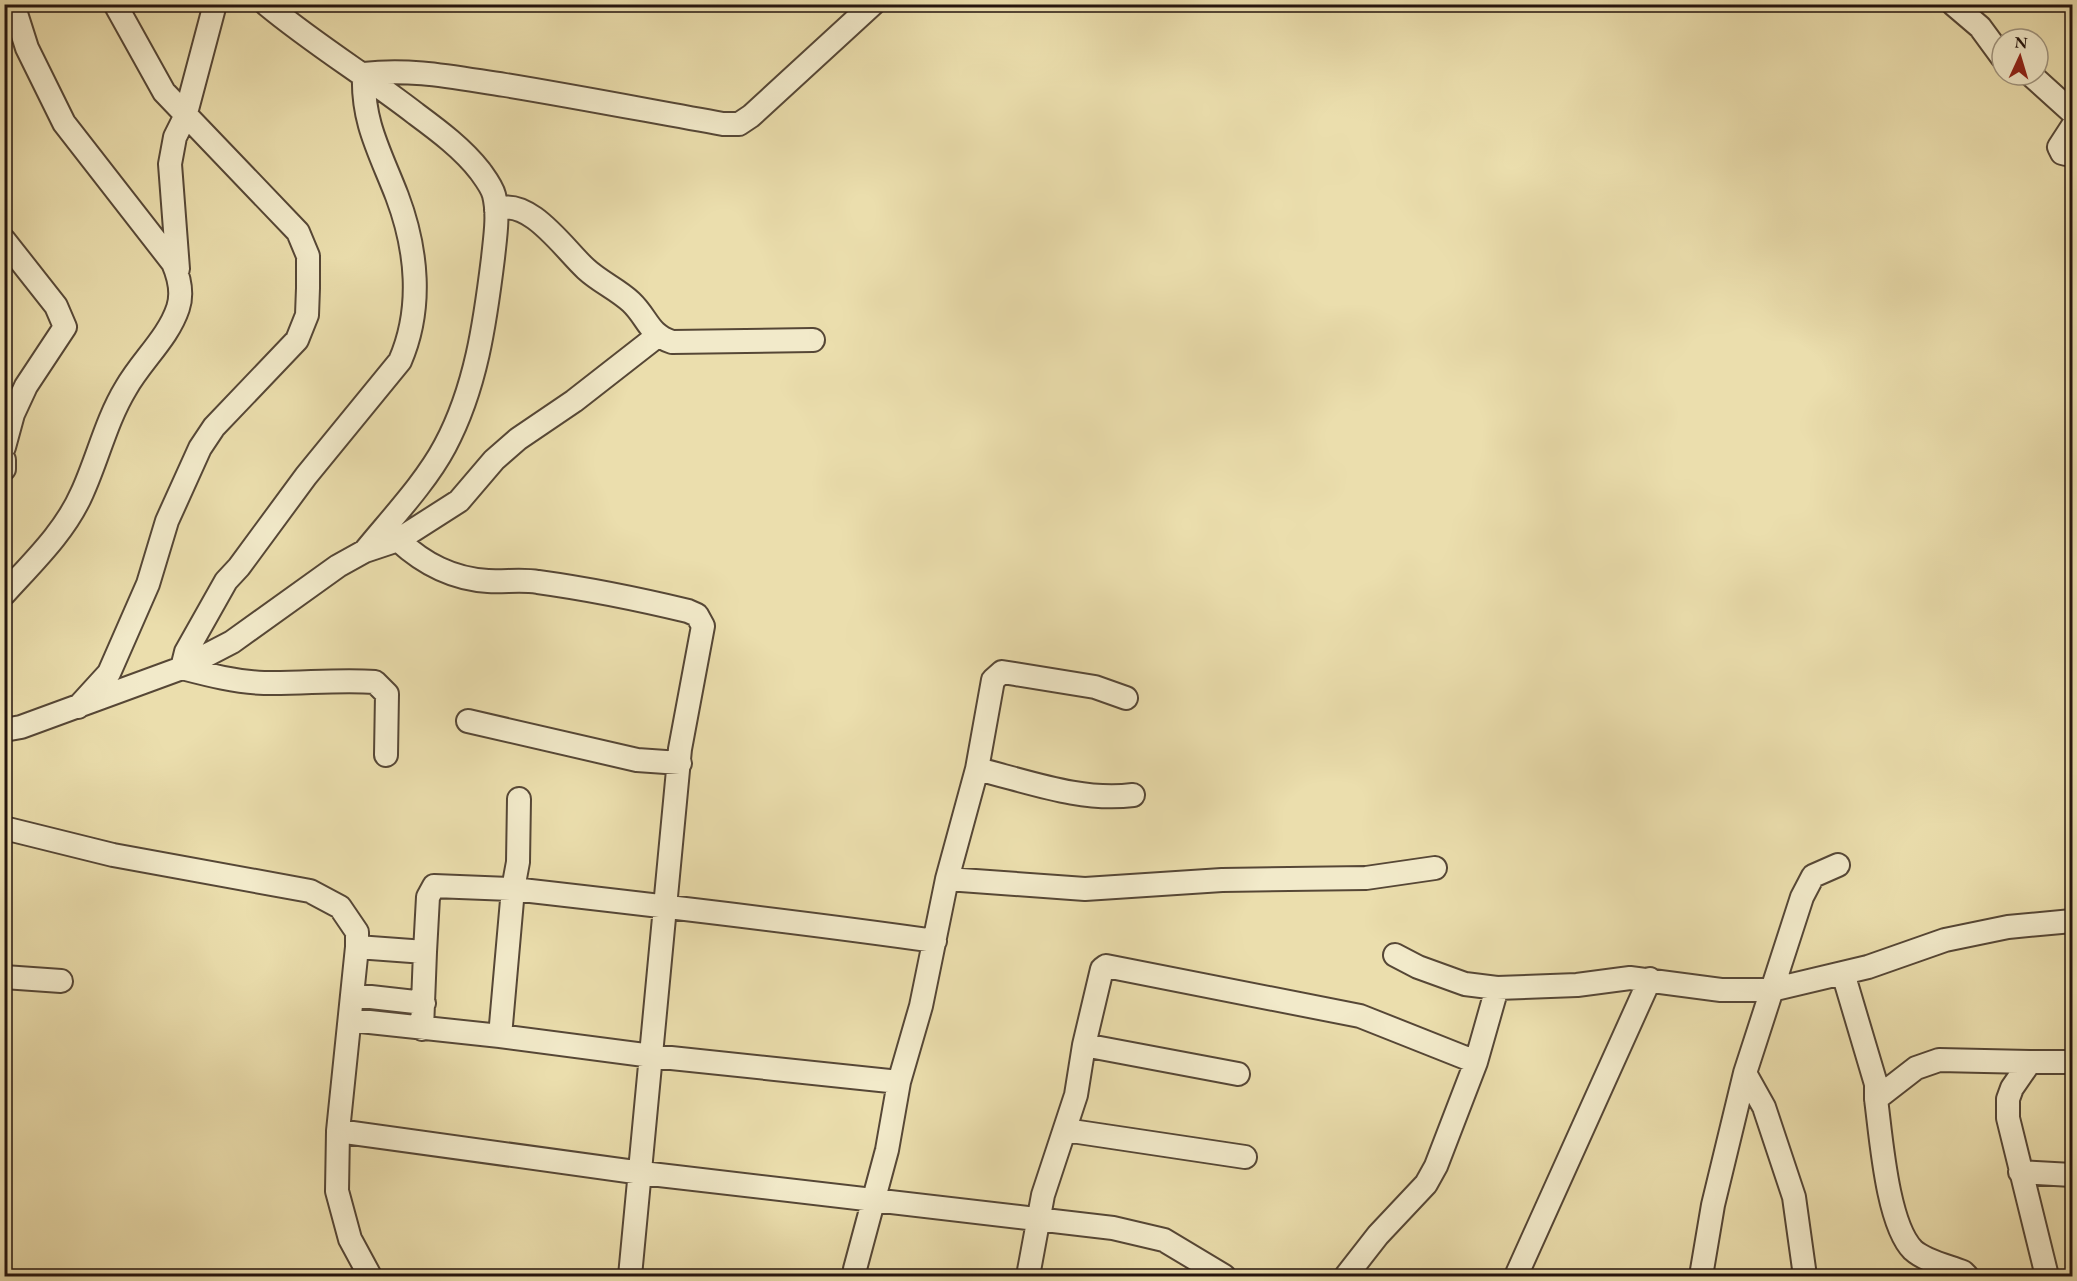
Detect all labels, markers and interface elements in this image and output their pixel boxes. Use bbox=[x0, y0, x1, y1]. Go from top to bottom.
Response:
north arrow bbox=[1990, 27, 2050, 87]
text: N bbox=[2014, 32, 2028, 53]

